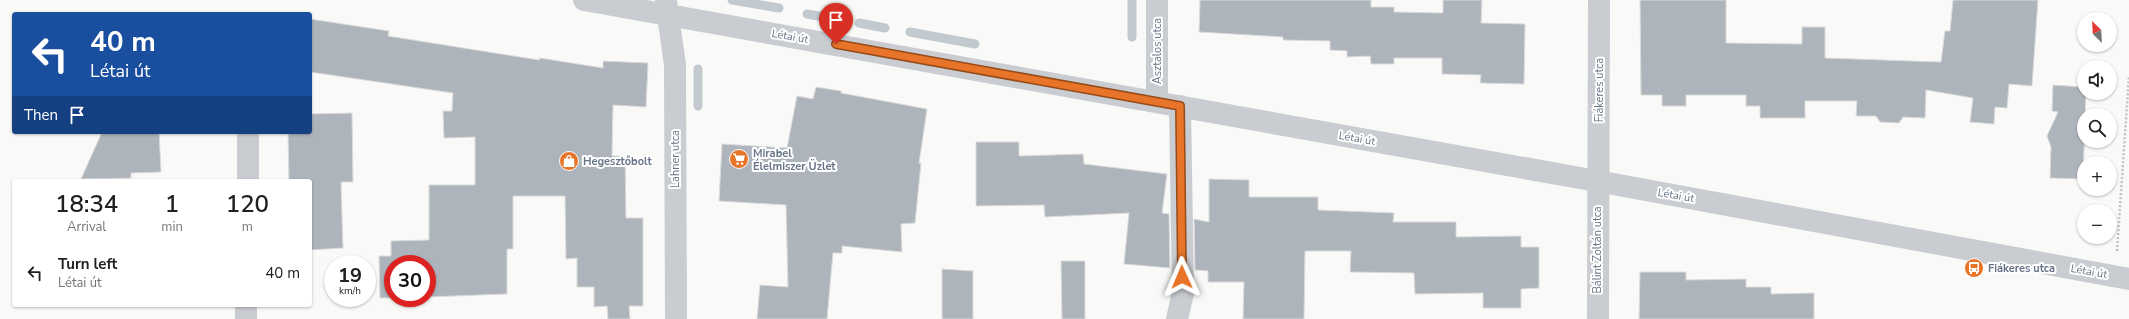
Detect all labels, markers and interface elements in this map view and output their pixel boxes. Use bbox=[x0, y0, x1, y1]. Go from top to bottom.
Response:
pin bbox=[819, 3, 853, 44]
icon: arrive bbox=[825, 9, 847, 31]
north arrow bbox=[2077, 12, 2117, 52]
map controls bbox=[2077, 12, 2117, 244]
street label: Asztalos utca bbox=[1150, 18, 1165, 84]
text: 40 m bbox=[90, 23, 156, 61]
street label: Létai út bbox=[770, 26, 809, 47]
icon: left bbox=[24, 28, 76, 80]
street label: Fiákeres utca bbox=[1592, 58, 1607, 122]
text: Létai út bbox=[90, 59, 150, 83]
button: sound bbox=[2077, 60, 2117, 100]
icon: arrive bbox=[66, 104, 88, 126]
text: Then bbox=[24, 105, 58, 125]
button: search bbox=[2077, 108, 2117, 148]
street label: Létai út bbox=[1337, 128, 1376, 149]
street label: Lahner utca bbox=[668, 130, 683, 188]
place label: Mirabel Élelmiszer Üzlet bbox=[753, 146, 836, 174]
supermarket icon: Mirabel Élelmiszer Üzlet bbox=[728, 148, 750, 170]
shop icon: Hegesztőbolt bbox=[558, 150, 580, 172]
place label: Hegesztőbolt bbox=[583, 154, 652, 169]
button: + bbox=[2077, 156, 2117, 196]
street label: Létai út bbox=[1656, 185, 1695, 206]
text: 18:34 bbox=[55, 188, 118, 220]
text: 1 bbox=[165, 188, 179, 220]
text: 120 bbox=[226, 188, 269, 220]
button: − bbox=[2077, 204, 2117, 244]
street label: Bálint Zoltán utca bbox=[1590, 206, 1605, 294]
text: Arrival bbox=[67, 218, 106, 236]
text: min bbox=[161, 218, 183, 236]
text: m bbox=[242, 218, 253, 236]
text: Turn left bbox=[58, 254, 117, 274]
speed limit sign: 30 bbox=[384, 255, 436, 307]
position arrow bbox=[1161, 256, 1203, 298]
bus stop icon: Fiákeres utca bbox=[1963, 257, 1985, 279]
place label: Fiákeres utca bbox=[1988, 261, 2055, 276]
street label: Létai út bbox=[2069, 261, 2108, 282]
icon: left bbox=[24, 262, 46, 284]
text: 19 bbox=[338, 262, 362, 289]
text: 40 m bbox=[265, 263, 300, 283]
text: Létai út bbox=[58, 274, 102, 292]
text: km/h bbox=[339, 284, 361, 298]

